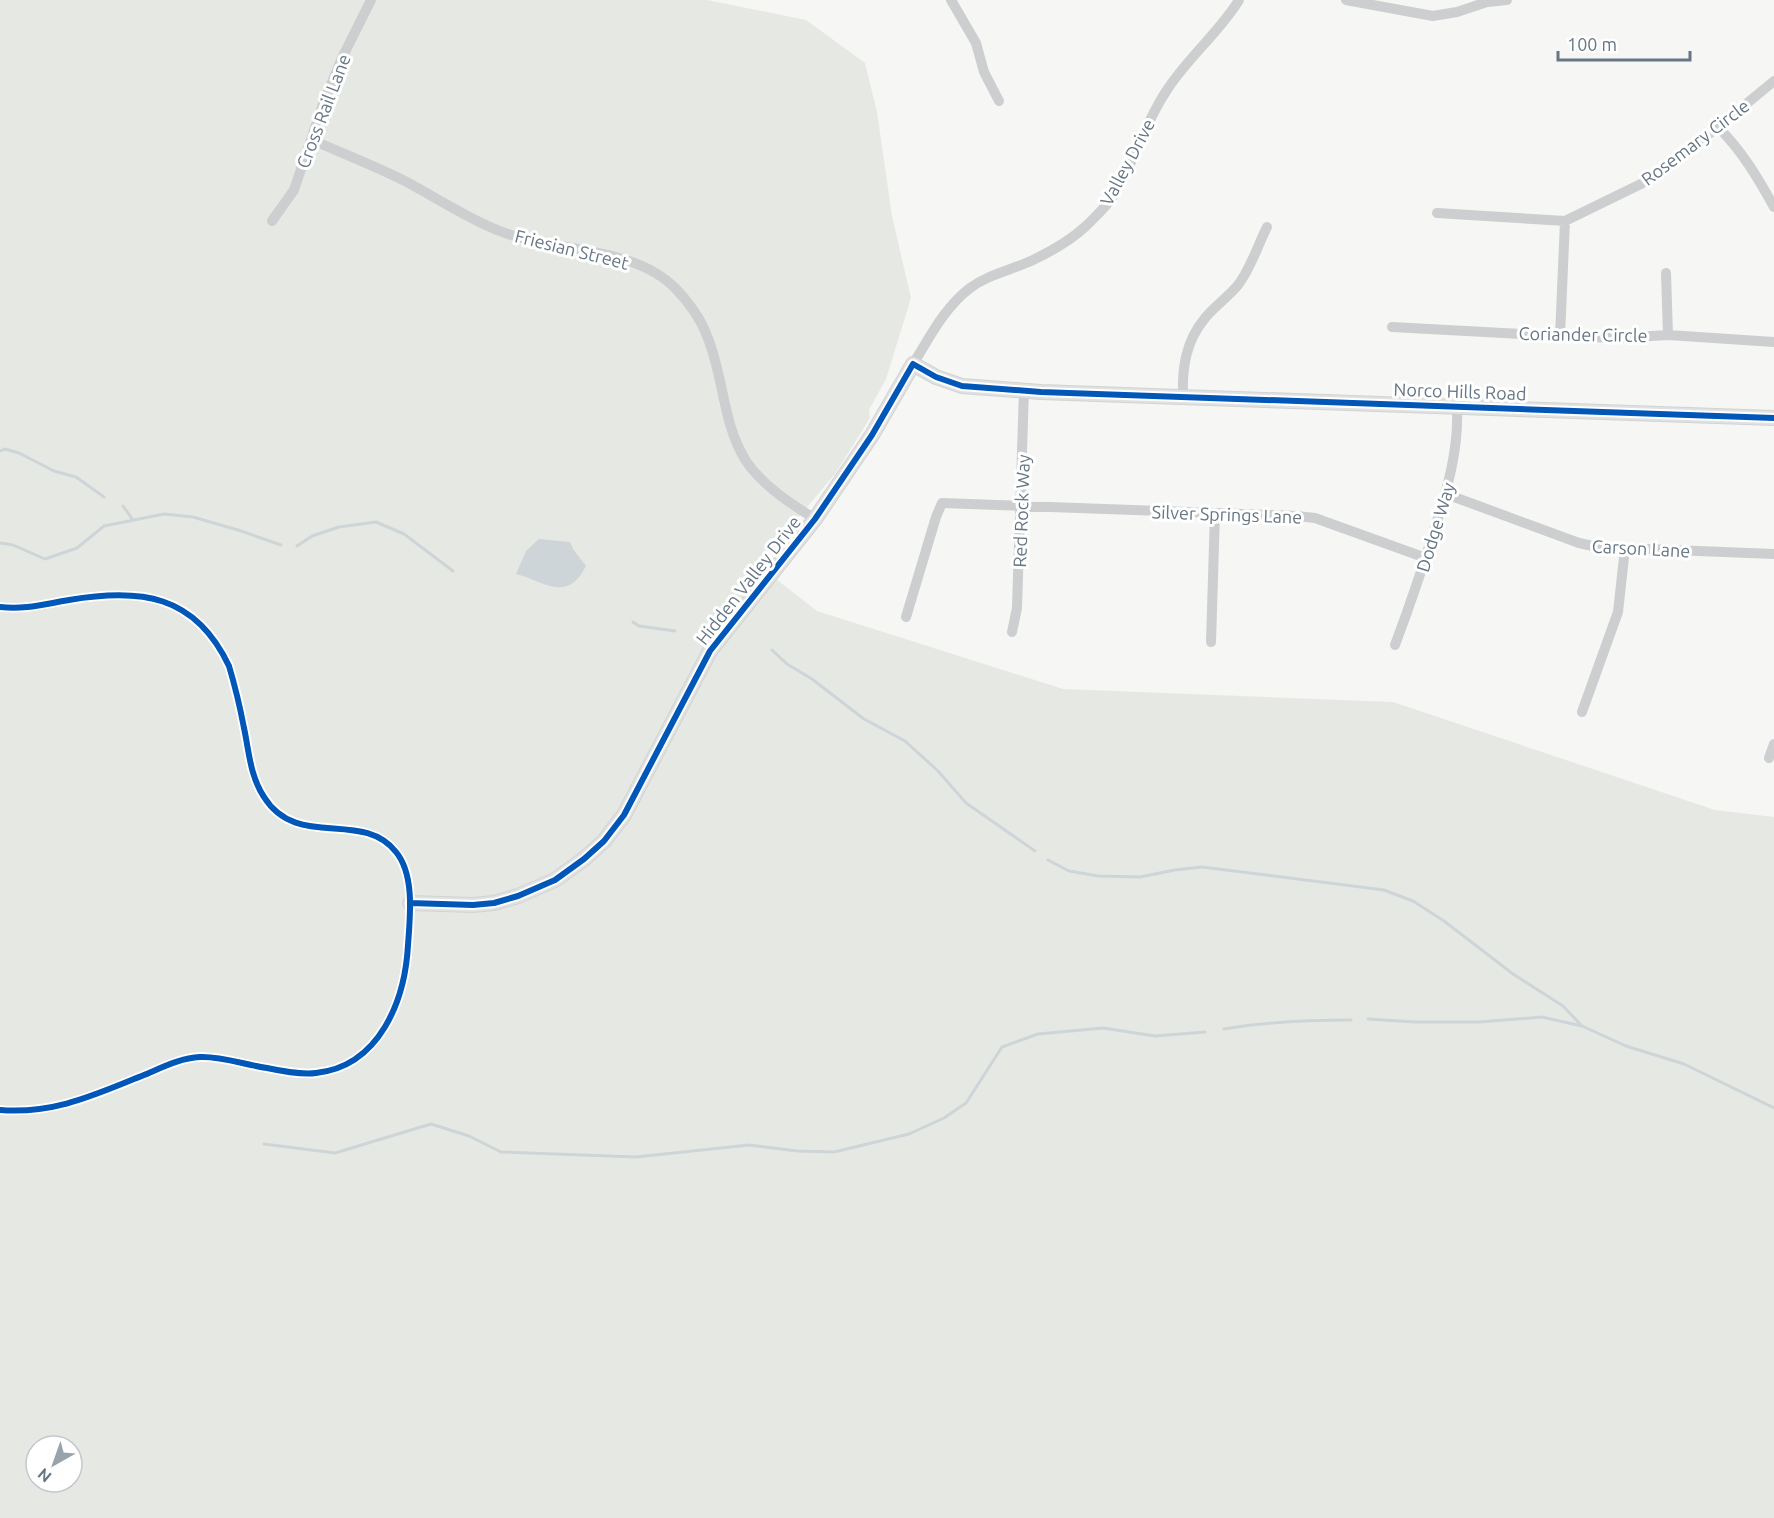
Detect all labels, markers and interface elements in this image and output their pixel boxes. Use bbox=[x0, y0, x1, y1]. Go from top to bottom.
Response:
scale bar bbox=[1558, 24, 1690, 62]
text: 100 m bbox=[1567, 34, 1617, 54]
street label: Cross Rail Lane bbox=[292, 51, 354, 171]
street label: Rosemary Circle bbox=[1637, 95, 1753, 189]
street label: Valley Drive bbox=[1096, 115, 1158, 209]
street label: Friesian Street bbox=[513, 225, 631, 273]
street label: Coriander Circle bbox=[1518, 323, 1648, 345]
street label: Norco Hills Road bbox=[1393, 379, 1527, 403]
street label: Red Rock Way bbox=[1009, 454, 1033, 568]
street label: Dodge Way bbox=[1412, 480, 1458, 574]
street label: Silver Springs Lane bbox=[1151, 501, 1303, 527]
street label: Hidden Valley Drive bbox=[692, 512, 804, 648]
street label: Carson Lane bbox=[1591, 535, 1691, 561]
north arrow bbox=[24, 1434, 84, 1494]
text: N bbox=[34, 1465, 55, 1486]

